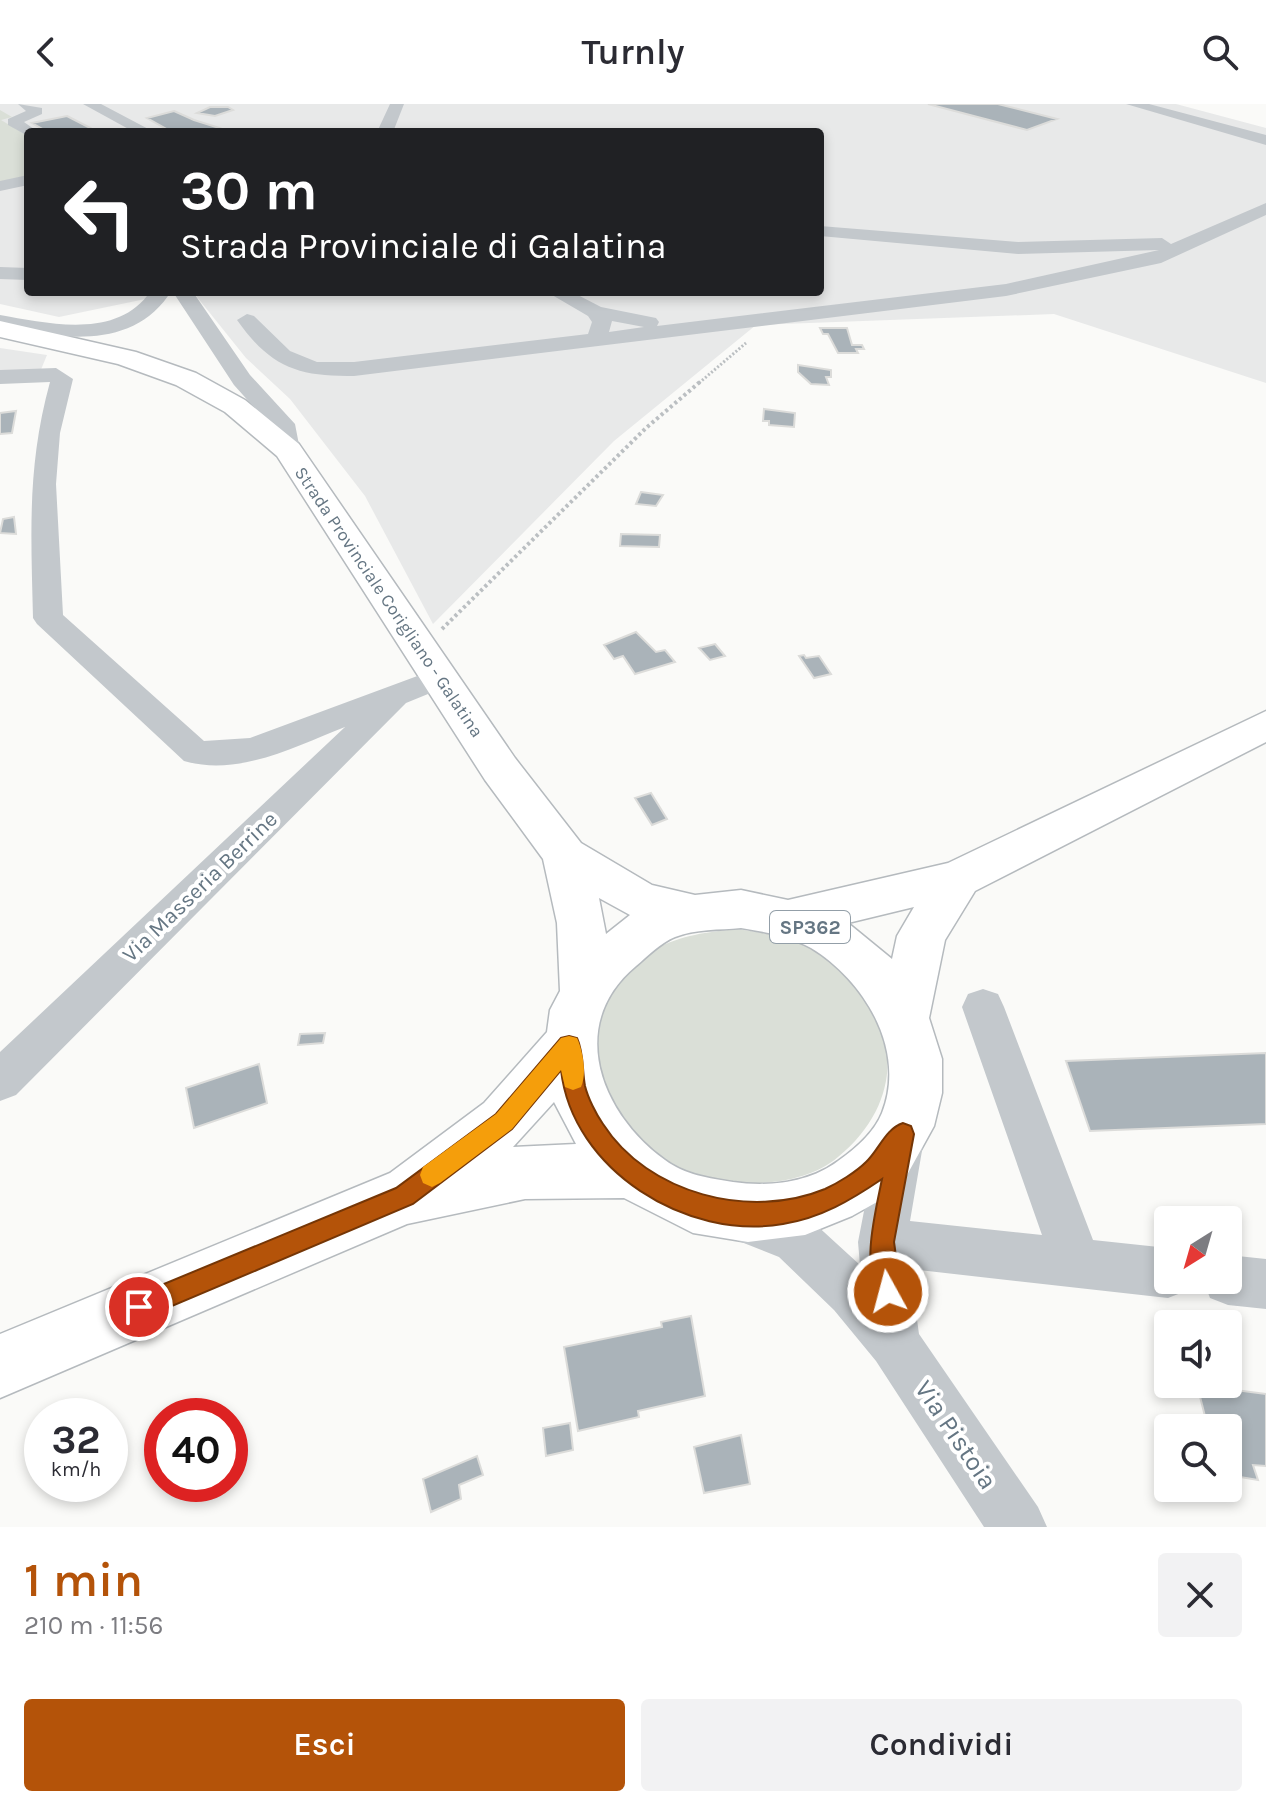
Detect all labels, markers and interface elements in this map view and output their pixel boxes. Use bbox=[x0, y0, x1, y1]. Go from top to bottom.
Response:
icon: back bbox=[24, 30, 68, 74]
icon: search bbox=[1198, 30, 1242, 74]
text: Turnly bbox=[582, 31, 684, 73]
text: 30 m bbox=[180, 158, 318, 223]
icon: left bbox=[48, 160, 152, 264]
text: Strada Provinciale di Galatina bbox=[180, 225, 667, 267]
street label: Strada Provinciale Corigliano - Galatina bbox=[290, 462, 488, 742]
street label: Via Masseria Berrine bbox=[117, 806, 283, 968]
road number: SP362 bbox=[770, 911, 850, 943]
north arrow bbox=[1154, 1206, 1242, 1294]
map controls bbox=[1154, 1206, 1242, 1502]
position arrow bbox=[846, 1250, 930, 1334]
pin bbox=[105, 1273, 173, 1341]
icon: arrive bbox=[117, 1285, 161, 1329]
button: sound bbox=[1154, 1310, 1242, 1398]
street label: Via Pistoia bbox=[908, 1375, 1004, 1495]
speed limit sign: 40 bbox=[144, 1398, 248, 1502]
button: search bbox=[1154, 1414, 1242, 1502]
text: 32 bbox=[51, 1416, 101, 1463]
text: km/h bbox=[51, 1458, 101, 1481]
text: 1 min bbox=[24, 1552, 143, 1608]
button: close bbox=[1158, 1553, 1242, 1637]
text: 210 m · 11:56 bbox=[24, 1610, 163, 1641]
button: Esci bbox=[24, 1699, 625, 1791]
button: Condividi bbox=[641, 1699, 1242, 1791]

